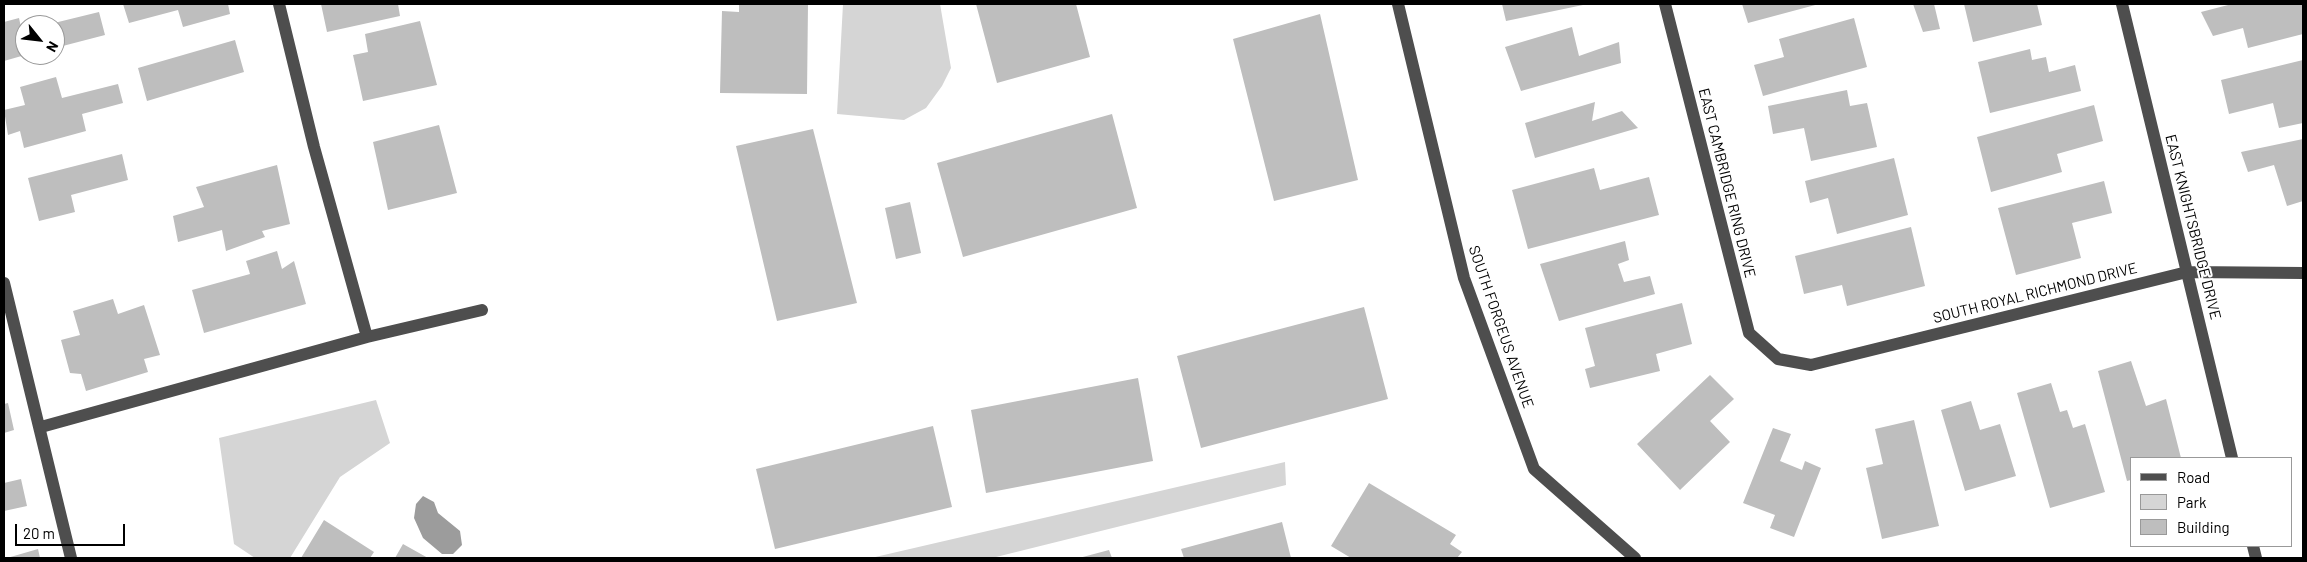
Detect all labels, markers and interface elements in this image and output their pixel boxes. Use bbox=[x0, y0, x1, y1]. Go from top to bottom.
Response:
north arrow bbox=[15, 15, 65, 65]
text: N bbox=[43, 39, 62, 55]
street label: EAST CAMBRIDGE RING DRIVE bbox=[1695, 86, 1759, 280]
street label: EAST KNIGHTSBRIDGE DRIVE bbox=[2161, 133, 2225, 321]
street label: SOUTH FORGEUS AVENUE bbox=[1465, 243, 1537, 411]
street label: SOUTH ROYAL RICHMOND DRIVE bbox=[1931, 259, 2139, 327]
legend bbox=[2130, 457, 2292, 547]
text: Road bbox=[2177, 468, 2210, 486]
text: Park bbox=[2177, 493, 2206, 511]
scale bar bbox=[18, 514, 128, 546]
text: Building bbox=[2177, 518, 2230, 536]
text: 20 m bbox=[23, 524, 55, 542]

